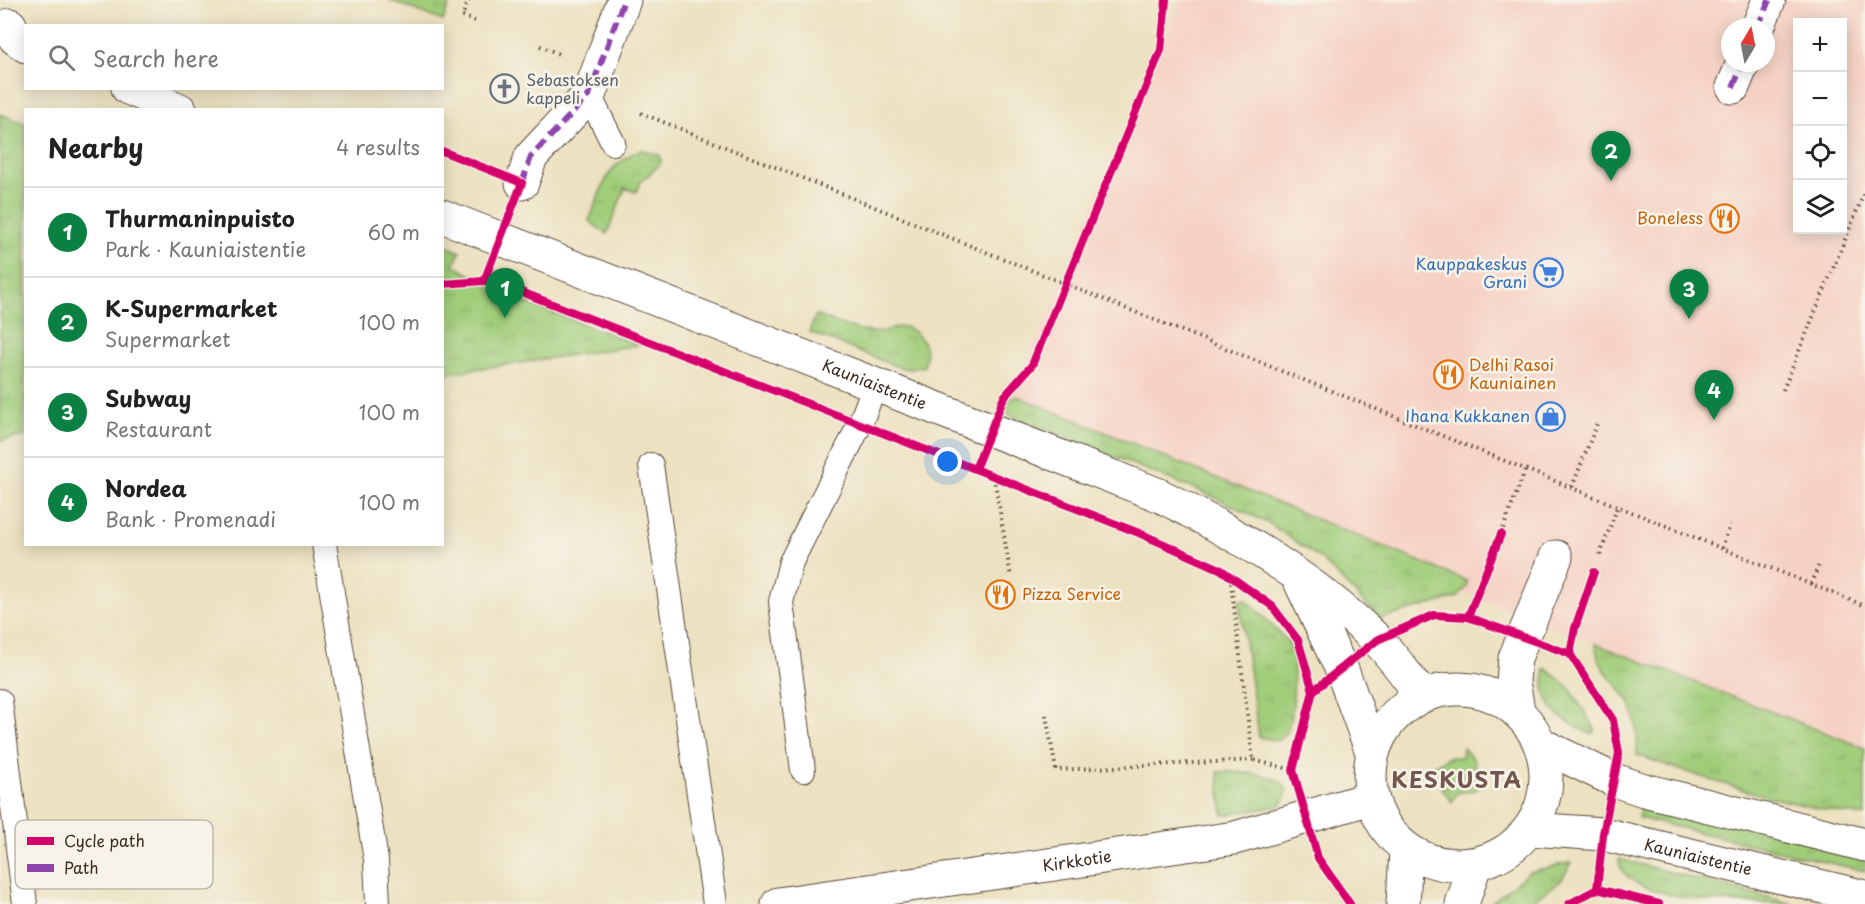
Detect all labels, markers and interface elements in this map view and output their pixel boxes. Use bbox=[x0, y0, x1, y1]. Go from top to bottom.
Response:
north arrow bbox=[1721, 18, 1775, 72]
map controls bbox=[1793, 18, 1847, 234]
button: + bbox=[1793, 18, 1847, 72]
search box bbox=[24, 24, 444, 90]
icon: search bbox=[45, 41, 78, 74]
text: Search here bbox=[93, 41, 219, 74]
place label: Sebastoksen kappeli bbox=[526, 67, 619, 109]
button: − bbox=[1793, 72, 1847, 126]
church icon: Sebastoksen kappeli bbox=[489, 73, 521, 105]
button: locate bbox=[1793, 126, 1847, 180]
text: Nearby bbox=[48, 128, 143, 167]
text: 4 results bbox=[336, 132, 420, 162]
pin: 2 bbox=[1592, 132, 1630, 181]
button: layers bbox=[1793, 180, 1847, 234]
text: Thurmaninpuisto bbox=[105, 201, 295, 234]
restaurant icon: Boneless bbox=[1708, 202, 1740, 234]
place label: Boneless bbox=[1637, 205, 1703, 229]
text: 1 bbox=[63, 217, 72, 247]
text: 60 m bbox=[368, 217, 420, 247]
text: Park · Kauniaistentie bbox=[105, 234, 306, 264]
place label: Kauppakeskus Grani bbox=[1415, 251, 1527, 293]
supermarket icon: Kauppakeskus Grani bbox=[1532, 257, 1564, 289]
pin: 1 bbox=[486, 268, 524, 318]
pin: 3 bbox=[1670, 270, 1708, 319]
text: K-Supermarket bbox=[105, 291, 278, 324]
text: 2 bbox=[60, 307, 75, 337]
text: 100 m bbox=[359, 307, 420, 337]
text: Supermarket bbox=[105, 324, 231, 354]
street label: Kauniaistentie bbox=[819, 352, 931, 415]
place label: Delhi Rasoi Kauniainen bbox=[1469, 352, 1556, 394]
restaurant icon: Delhi Rasoi Kauniainen bbox=[1432, 358, 1464, 390]
pin: 4 bbox=[1694, 370, 1734, 420]
text: Subway bbox=[105, 381, 191, 414]
text: 3 bbox=[61, 397, 74, 427]
text: 100 m bbox=[359, 397, 420, 427]
shop icon: Ihana Kukkanen bbox=[1535, 400, 1567, 432]
place label: Ihana Kukkanen bbox=[1405, 403, 1530, 427]
text: Restaurant bbox=[105, 414, 212, 444]
your location bbox=[933, 447, 962, 476]
text: Nordea bbox=[105, 471, 187, 504]
text: 4 bbox=[61, 487, 74, 517]
text: 100 m bbox=[359, 487, 420, 517]
text: Bank · Promenadi bbox=[105, 504, 276, 534]
restaurant icon: Pizza Service bbox=[985, 578, 1017, 610]
place label: Pizza Service bbox=[1022, 581, 1121, 605]
district label: KESKUSTA bbox=[1391, 762, 1523, 795]
legend bbox=[15, 820, 213, 889]
text: Cycle path bbox=[64, 828, 145, 852]
street label: Kauniaistentie bbox=[1642, 831, 1755, 880]
street label: Kirkkotie bbox=[1041, 843, 1113, 877]
text: Path bbox=[64, 855, 99, 879]

